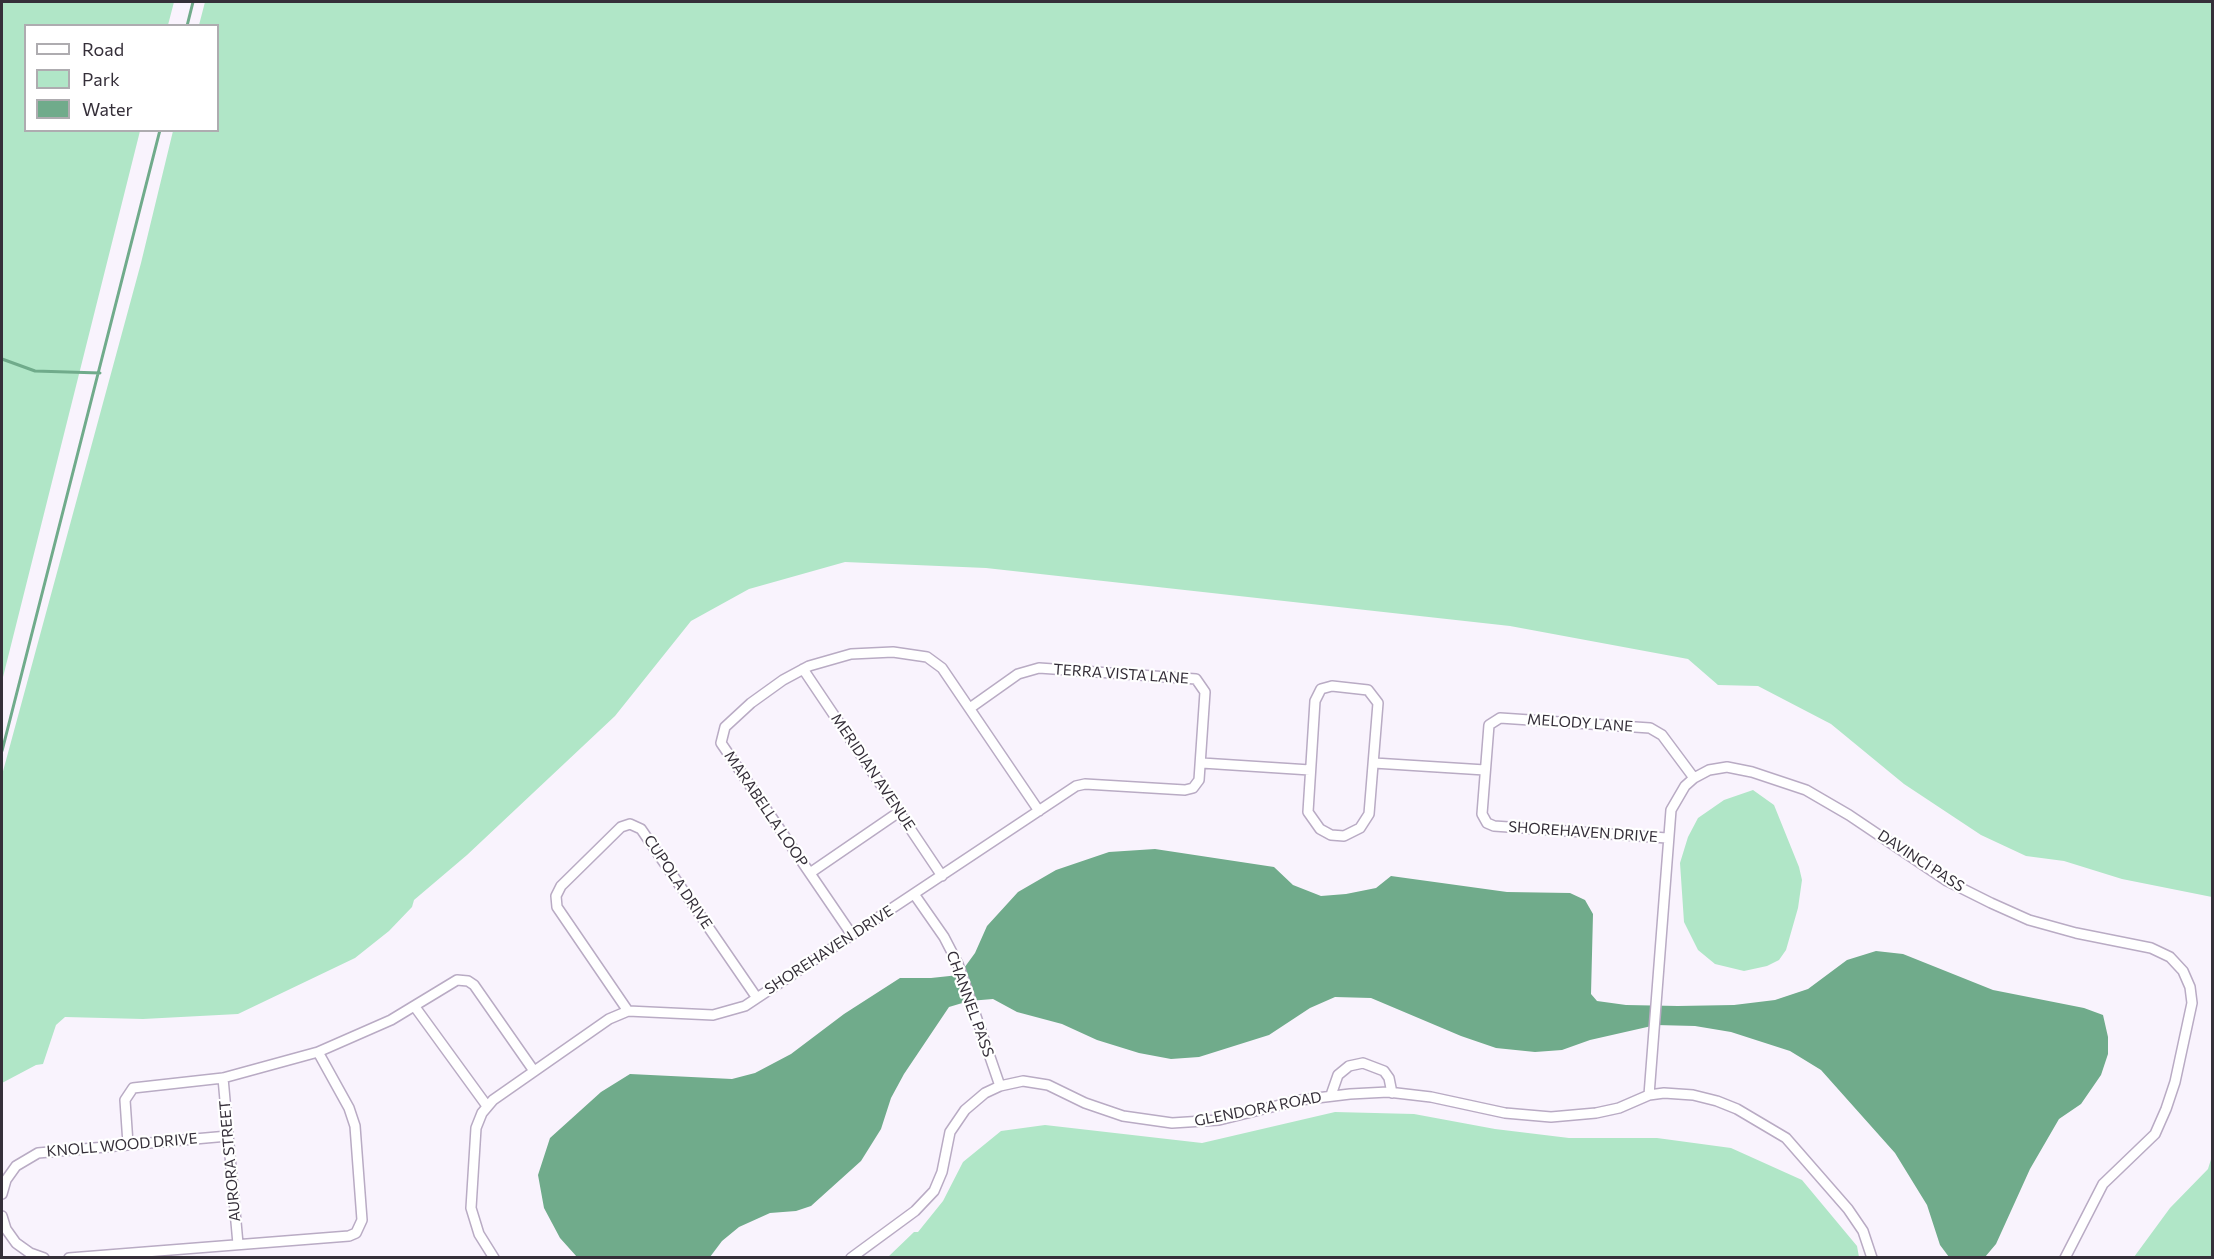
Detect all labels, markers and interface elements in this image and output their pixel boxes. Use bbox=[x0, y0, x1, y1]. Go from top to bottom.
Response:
legend bbox=[24, 24, 219, 132]
text: Road bbox=[82, 38, 124, 60]
text: Park bbox=[82, 68, 120, 90]
text: Water bbox=[82, 98, 133, 120]
street label: TERRA VISTA LANE bbox=[1053, 660, 1189, 688]
street label: MERIDIAN AVENUE bbox=[827, 710, 919, 834]
street label: MELODY LANE bbox=[1526, 710, 1634, 736]
street label: MARABELLA LOOP bbox=[720, 747, 812, 871]
street label: SHOREHAVEN DRIVE bbox=[1508, 818, 1658, 846]
street label: DAVINCI PASS bbox=[1874, 826, 1968, 896]
street label: CUPOLA DRIVE bbox=[640, 832, 716, 932]
street label: SHOREHAVEN DRIVE bbox=[761, 902, 897, 998]
street label: CHANNEL PASS bbox=[942, 949, 998, 1059]
street label: GLENDORA ROAD bbox=[1193, 1088, 1323, 1130]
street label: AURORA STREET bbox=[216, 1100, 244, 1222]
street label: KNOLL WOOD DRIVE bbox=[46, 1129, 198, 1161]

